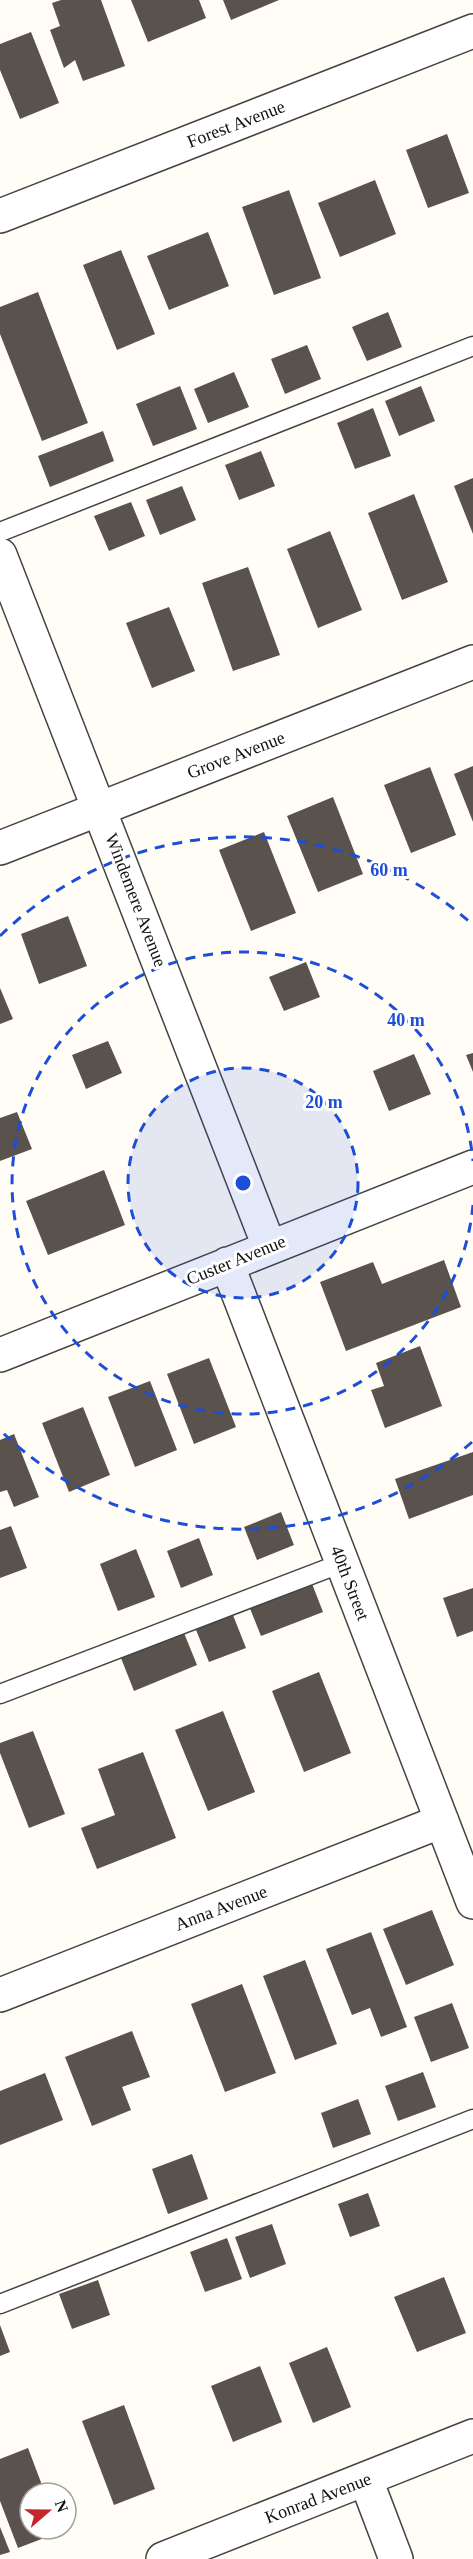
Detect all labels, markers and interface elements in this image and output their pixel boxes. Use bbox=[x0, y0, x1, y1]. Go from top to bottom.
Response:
street label: Forest Avenue bbox=[184, 96, 288, 152]
street label: Grove Avenue bbox=[184, 727, 288, 783]
street label: Windemere Avenue bbox=[101, 830, 171, 970]
text: 60 m bbox=[370, 860, 408, 880]
text: 40 m bbox=[387, 1010, 425, 1030]
text: 20 m bbox=[305, 1092, 343, 1112]
centre of rings bbox=[233, 1173, 253, 1193]
street label: Custer Avenue bbox=[184, 1231, 288, 1289]
street label: 40th Street bbox=[327, 1543, 373, 1623]
street label: Anna Avenue bbox=[172, 1881, 270, 1935]
street label: Konrad Avenue bbox=[262, 2469, 374, 2527]
north arrow bbox=[18, 2481, 78, 2541]
text: N bbox=[52, 2498, 72, 2515]

